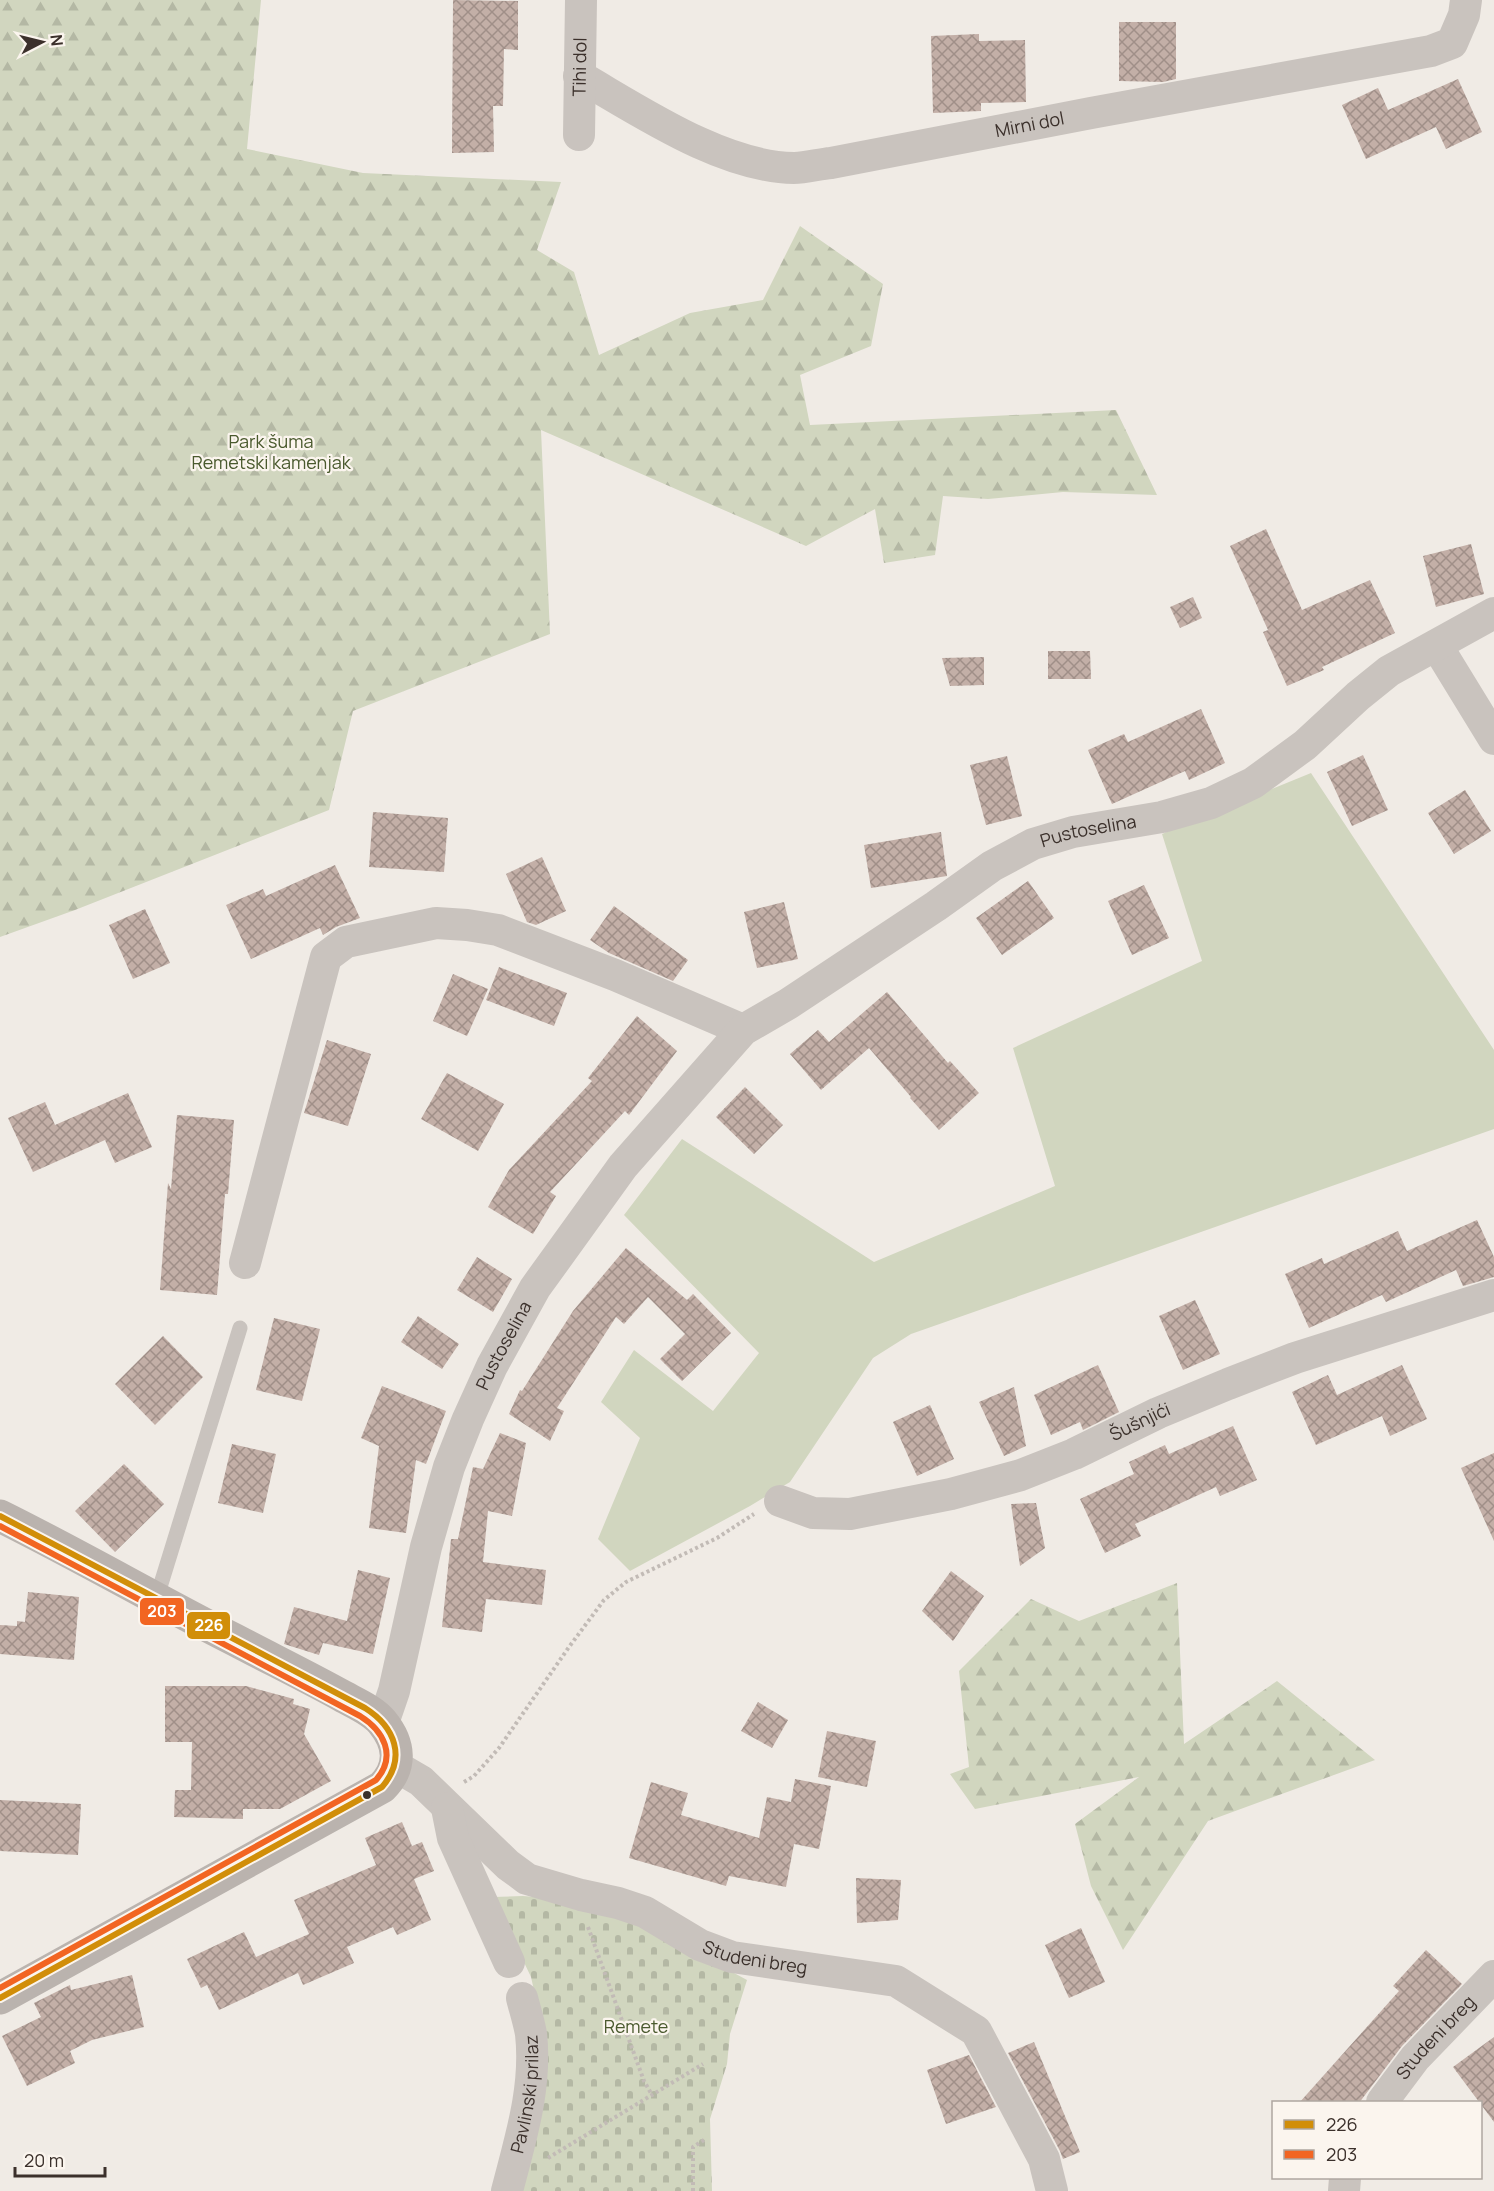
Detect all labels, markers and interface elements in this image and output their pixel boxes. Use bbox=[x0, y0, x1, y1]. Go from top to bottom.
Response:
north arrow bbox=[12, 12, 72, 72]
text: N bbox=[45, 33, 69, 47]
street label: Tihi dol bbox=[567, 37, 591, 97]
street label: Mirni dol bbox=[993, 105, 1066, 142]
park label: Park šuma Remetski kamenjak bbox=[191, 429, 352, 474]
street label: Pustoselina bbox=[1037, 809, 1138, 852]
street label: Pustoselina bbox=[470, 1296, 537, 1393]
street label: Šušnjići bbox=[1105, 1396, 1173, 1446]
line badge: 203 bbox=[139, 1597, 185, 1626]
text: 203 bbox=[147, 1600, 177, 1622]
line badge: 226 bbox=[186, 1611, 231, 1640]
text: 226 bbox=[195, 1614, 224, 1636]
unlabelled marker bbox=[361, 1789, 373, 1801]
street label: Studeni breg bbox=[699, 1934, 809, 1979]
street label: Studeni breg bbox=[1390, 1990, 1480, 2084]
park label: Remete bbox=[604, 2014, 668, 2038]
street label: Pavlinski prilaz bbox=[504, 2034, 543, 2156]
legend bbox=[1272, 2101, 1482, 2179]
text: 226 bbox=[1326, 2112, 1358, 2136]
scale bar bbox=[15, 2140, 105, 2178]
text: 203 bbox=[1326, 2142, 1357, 2166]
text: 20 m bbox=[24, 2148, 64, 2172]

